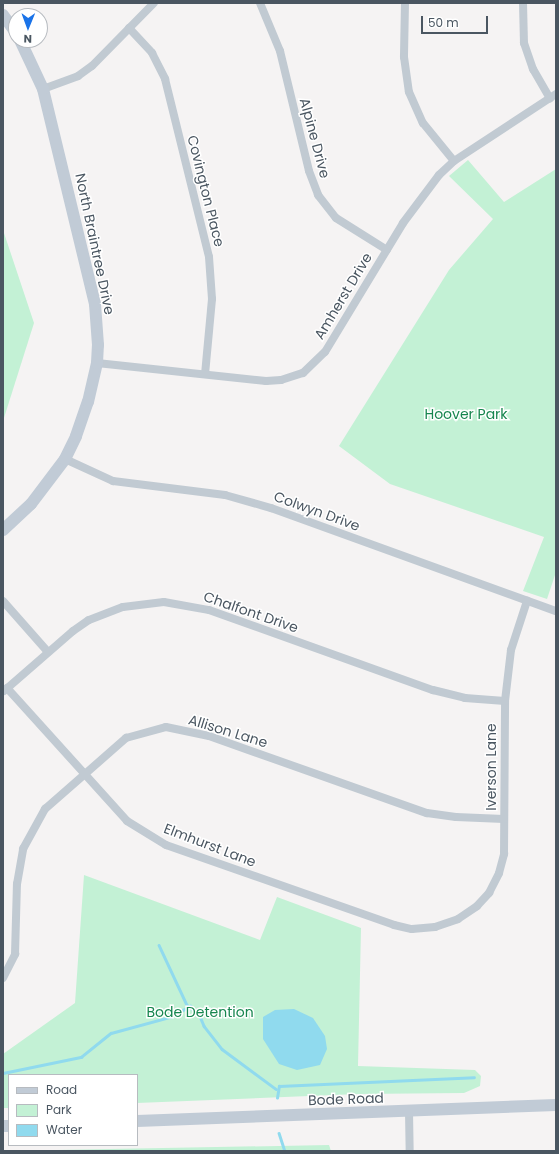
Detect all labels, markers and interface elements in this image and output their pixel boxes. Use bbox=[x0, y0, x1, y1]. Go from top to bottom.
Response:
north arrow bbox=[8, 8, 48, 48]
scale bar bbox=[423, 8, 490, 34]
text: 50 m bbox=[428, 14, 459, 31]
text: N bbox=[24, 31, 32, 47]
street label: Alpine Drive bbox=[296, 96, 334, 180]
street label: Covington Place bbox=[184, 133, 228, 249]
street label: North Braintree Drive bbox=[72, 172, 118, 316]
street label: Amherst Drive bbox=[311, 250, 375, 342]
park label: Hoover Park bbox=[424, 406, 508, 422]
street label: Colwyn Drive bbox=[272, 488, 362, 534]
street label: Chalfont Drive bbox=[201, 588, 301, 636]
street label: Allison Lane bbox=[186, 711, 270, 751]
street label: Iverson Lane bbox=[483, 723, 499, 811]
street label: Elmhurst Lane bbox=[161, 820, 259, 870]
park label: Bode Detention bbox=[146, 1004, 254, 1020]
legend bbox=[8, 1074, 138, 1146]
text: Road bbox=[46, 1081, 77, 1098]
street label: Bode Road bbox=[308, 1089, 384, 1109]
text: Park bbox=[46, 1101, 72, 1118]
text: Water bbox=[46, 1121, 82, 1138]

